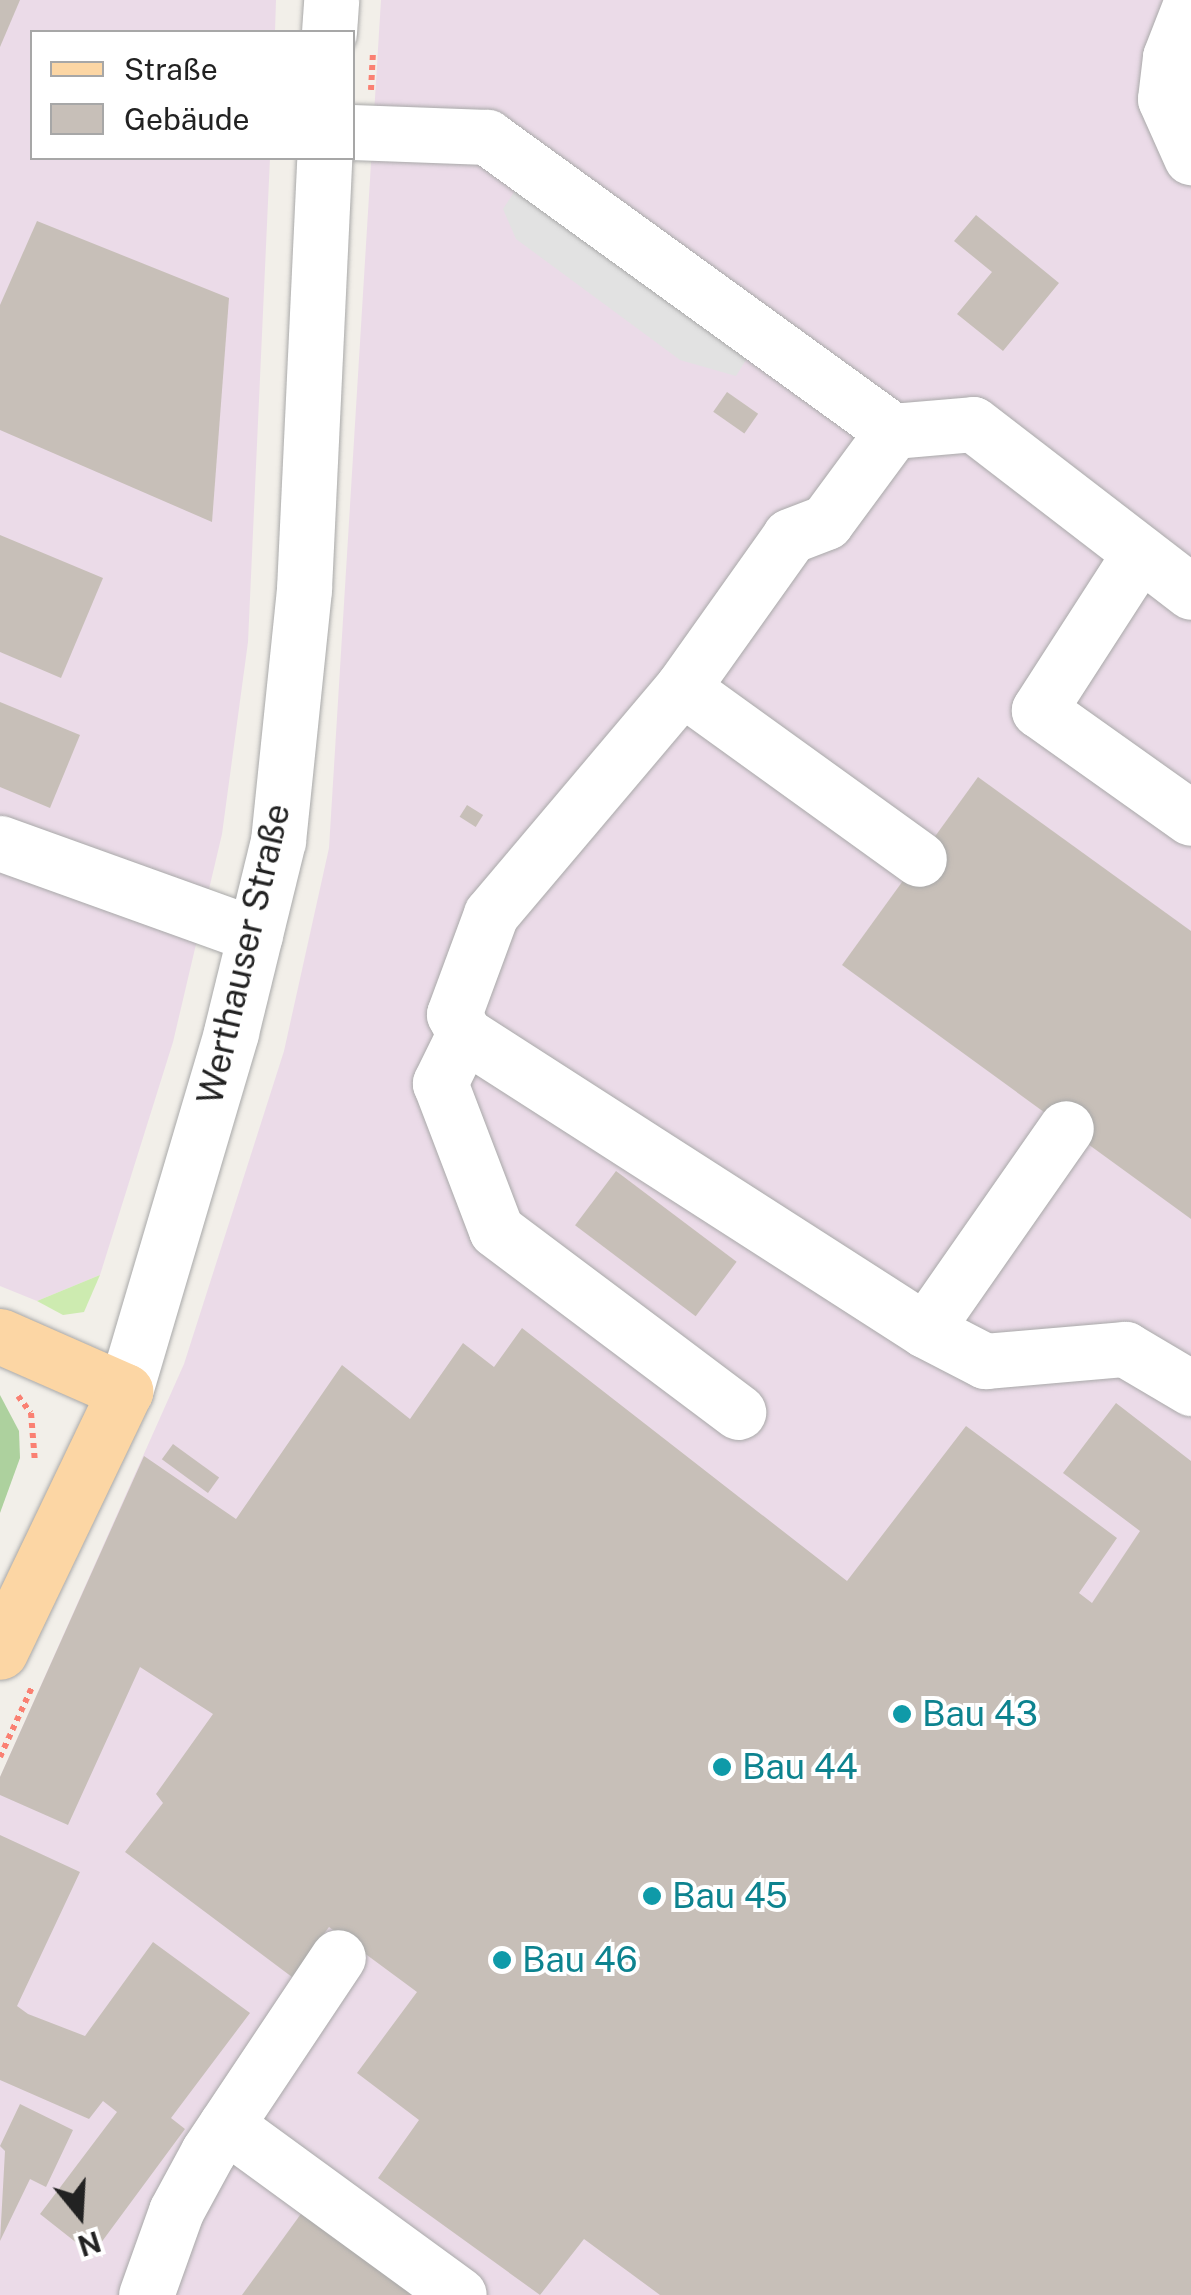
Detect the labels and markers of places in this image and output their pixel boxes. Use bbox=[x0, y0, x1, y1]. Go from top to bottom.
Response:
place label: Bau 43 bbox=[922, 1693, 1038, 1735]
marker: Bau 43 bbox=[891, 1703, 913, 1725]
place label: Bau 44 bbox=[742, 1746, 858, 1788]
marker: Bau 44 bbox=[711, 1756, 733, 1778]
place label: Bau 45 bbox=[672, 1875, 788, 1917]
marker: Bau 45 bbox=[641, 1885, 663, 1907]
place label: Bau 46 bbox=[522, 1939, 637, 1981]
marker: Bau 46 bbox=[491, 1949, 513, 1971]

